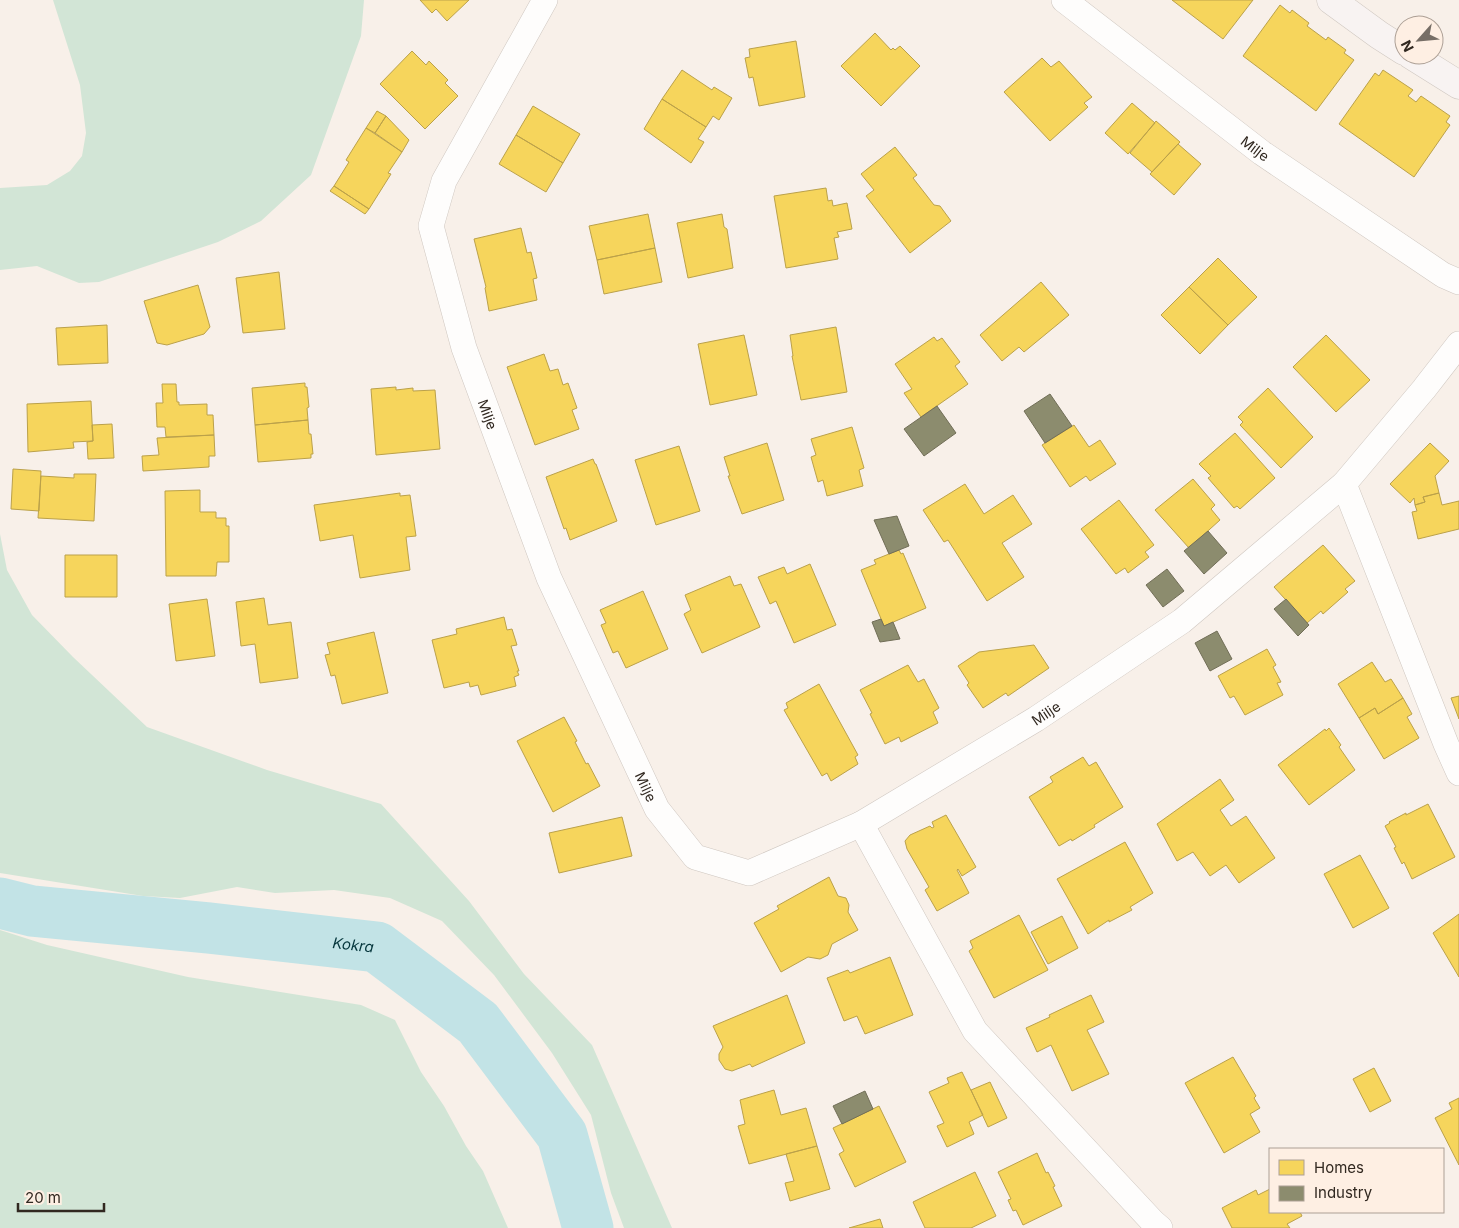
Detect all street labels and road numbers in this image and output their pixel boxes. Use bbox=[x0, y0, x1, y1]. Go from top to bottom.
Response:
street label: Milje bbox=[1238, 132, 1273, 164]
street label: Milje bbox=[475, 397, 502, 432]
street label: Milje bbox=[1028, 697, 1063, 728]
street label: Milje bbox=[632, 769, 661, 804]

